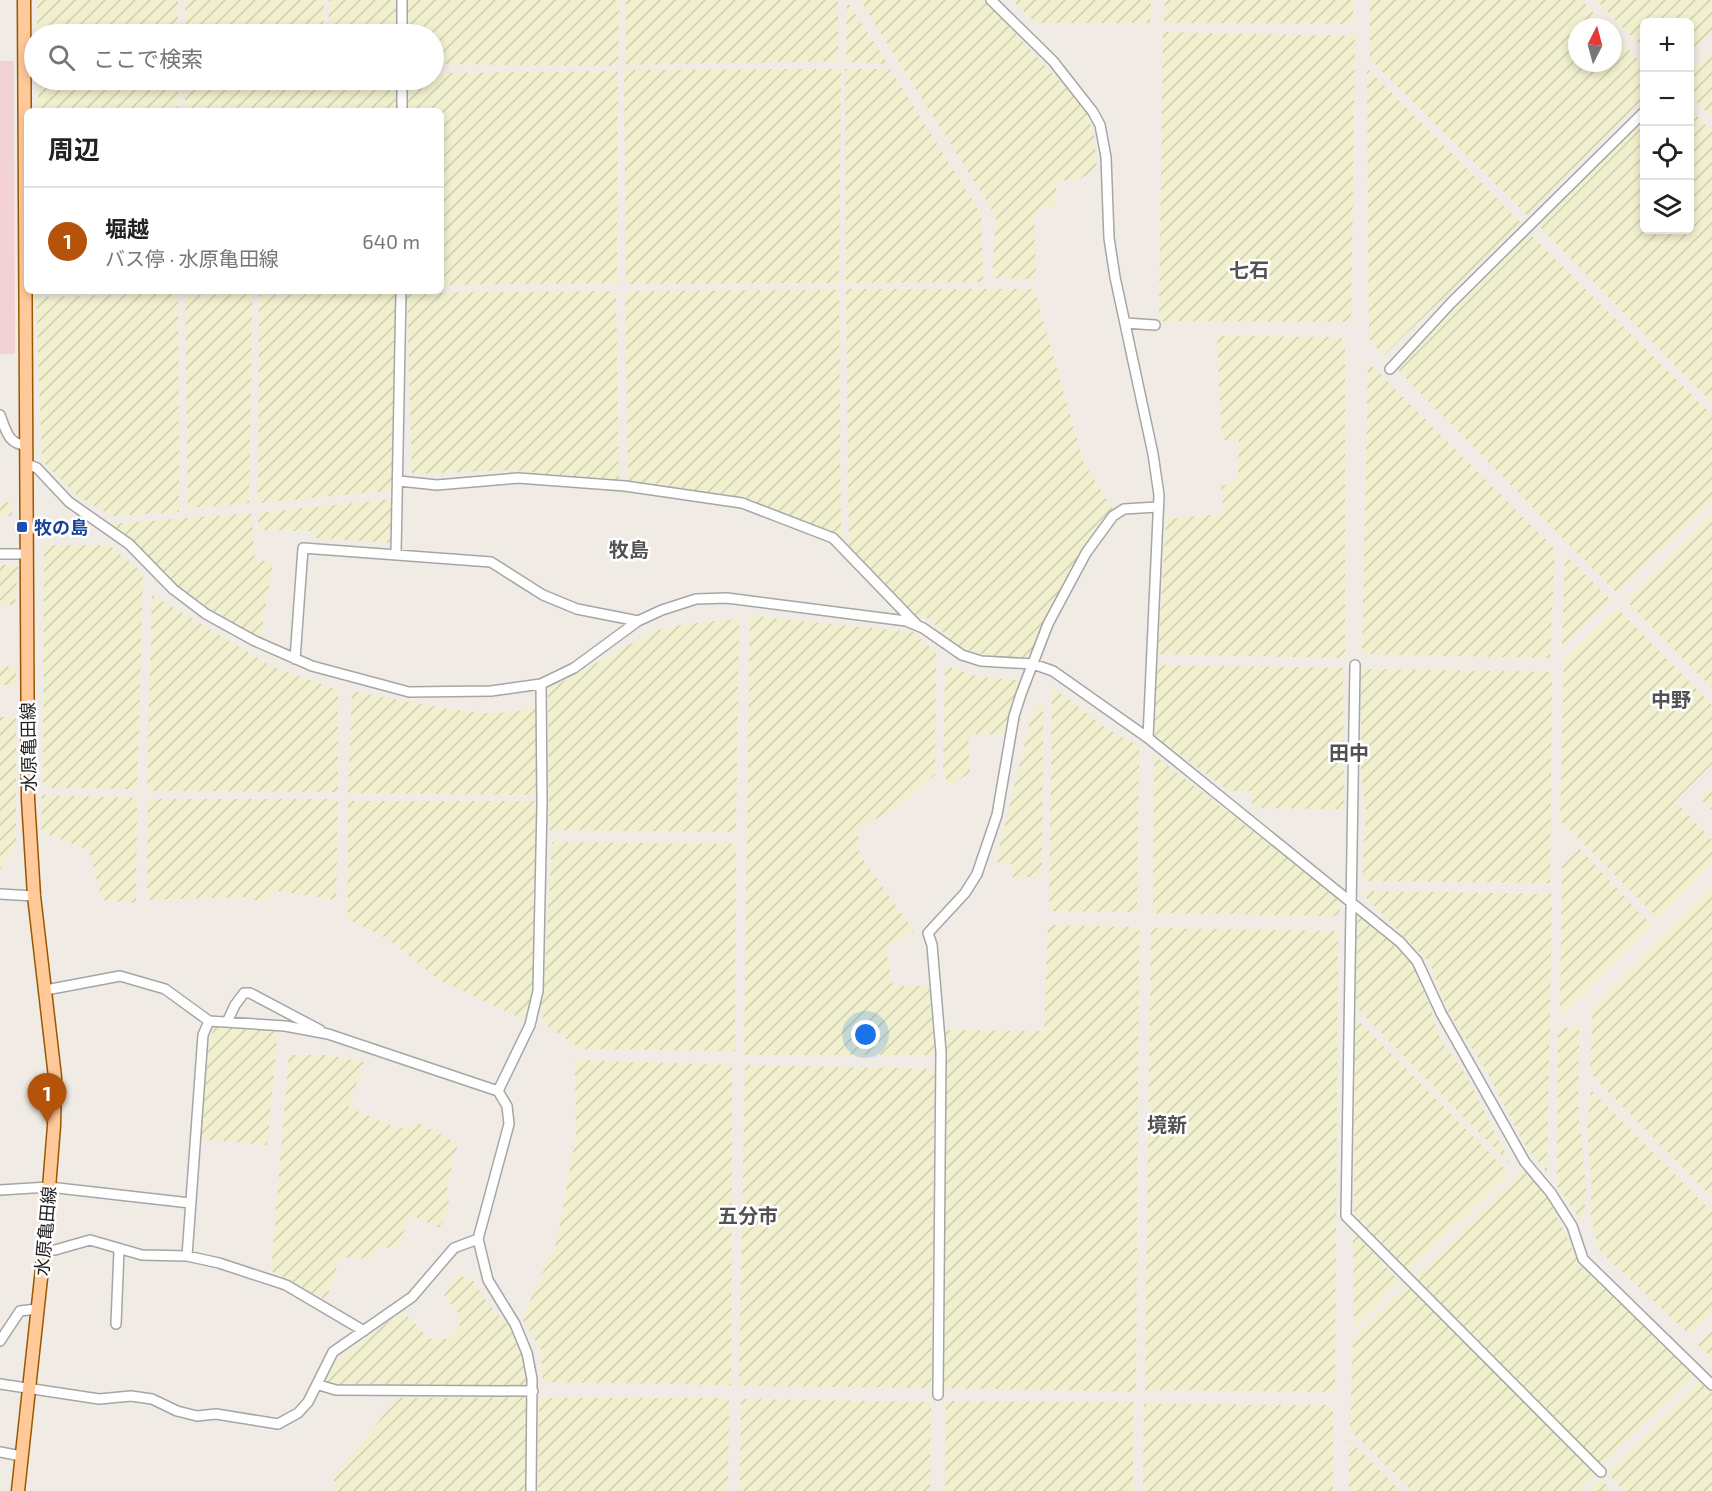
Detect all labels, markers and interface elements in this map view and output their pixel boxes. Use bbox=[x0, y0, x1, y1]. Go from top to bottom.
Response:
north arrow bbox=[1568, 18, 1622, 72]
map controls bbox=[1640, 18, 1694, 234]
button: + bbox=[1640, 18, 1694, 72]
search box bbox=[24, 24, 444, 90]
icon: search bbox=[45, 41, 78, 74]
text: ここで検索 bbox=[93, 45, 203, 71]
button: − bbox=[1640, 72, 1694, 126]
button: locate bbox=[1640, 126, 1694, 180]
text: 周辺 bbox=[48, 133, 100, 164]
button: layers bbox=[1640, 180, 1694, 234]
text: 堀越 bbox=[105, 215, 149, 241]
text: 1 bbox=[63, 229, 72, 253]
text: 640 m bbox=[362, 229, 420, 253]
text: バス停 · 水原亀田線 bbox=[105, 246, 279, 270]
district label: 七石 bbox=[1229, 257, 1269, 281]
place label: 牧の島 bbox=[34, 516, 88, 538]
marker: 牧の島 bbox=[15, 520, 29, 534]
district label: 牧島 bbox=[609, 537, 649, 561]
district label: 中野 bbox=[1651, 687, 1691, 711]
street label: 水原亀田線 bbox=[16, 702, 40, 792]
district label: 田中 bbox=[1329, 740, 1369, 764]
your location bbox=[851, 1020, 880, 1049]
pin: 1 bbox=[28, 1074, 66, 1123]
district label: 境新 bbox=[1147, 1112, 1187, 1136]
street label: 水原亀田線 bbox=[30, 1185, 60, 1277]
district label: 五分市 bbox=[718, 1203, 778, 1227]

